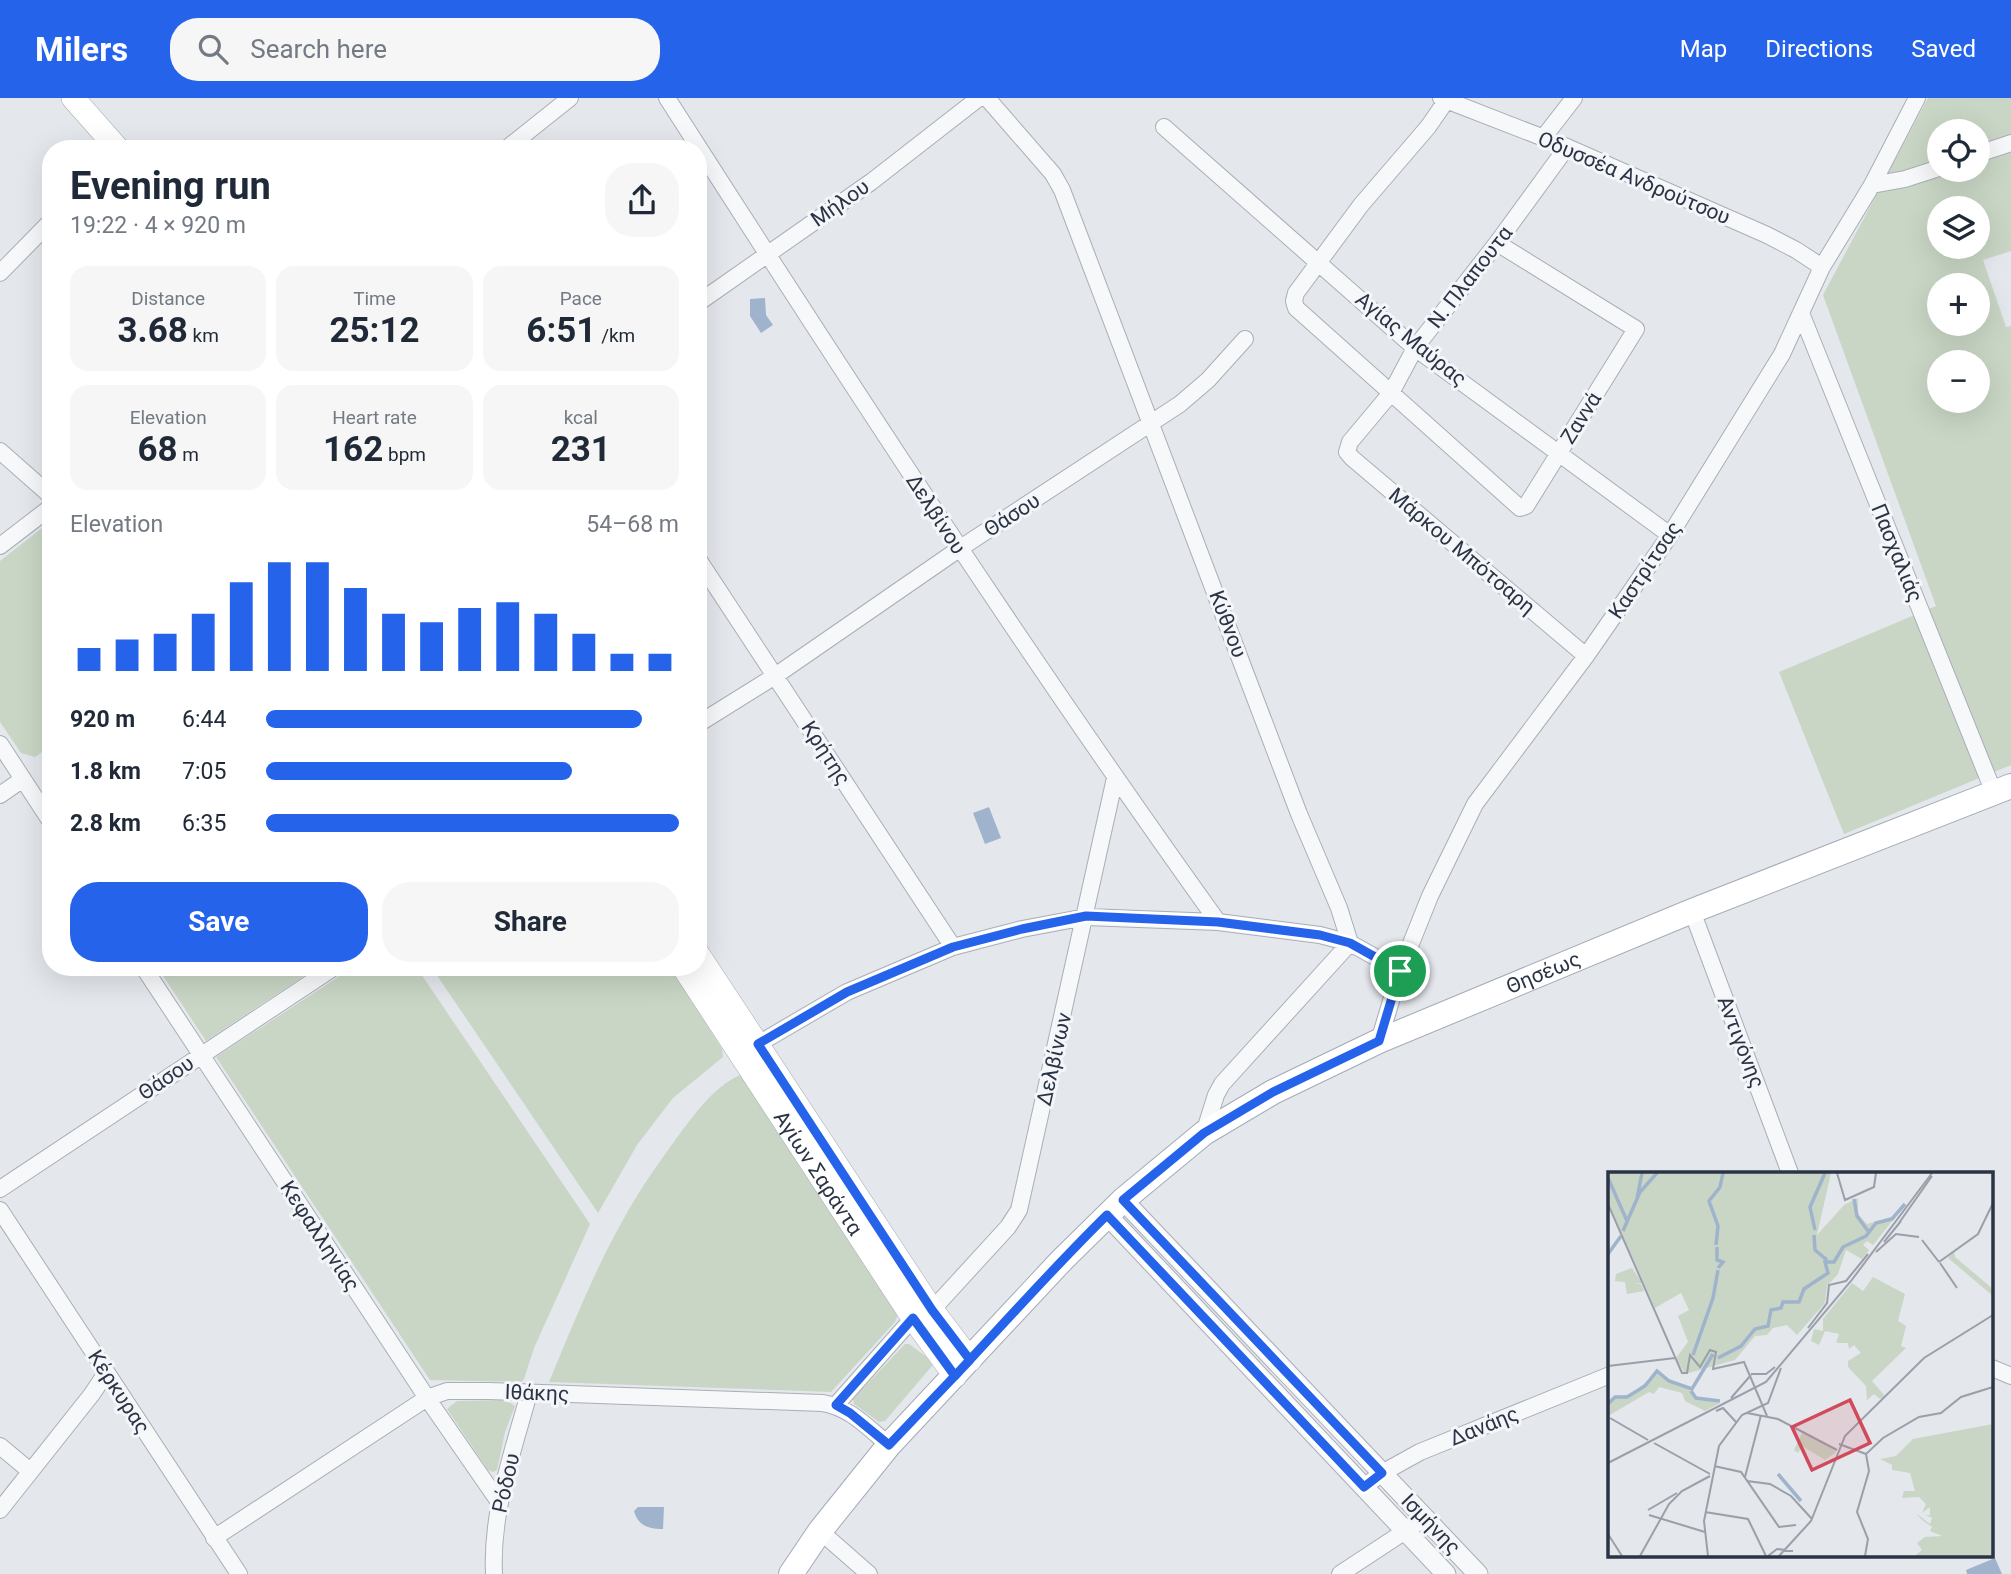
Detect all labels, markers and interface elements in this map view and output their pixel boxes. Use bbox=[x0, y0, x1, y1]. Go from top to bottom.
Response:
search box bbox=[170, 18, 660, 81]
text: Milers bbox=[35, 30, 128, 69]
icon: search bbox=[194, 30, 232, 68]
text: Search here bbox=[250, 34, 387, 64]
text: Map bbox=[1680, 35, 1727, 63]
text: Directions bbox=[1765, 35, 1873, 63]
text: Saved bbox=[1911, 35, 1976, 63]
map controls bbox=[1927, 119, 1990, 413]
button: locate bbox=[1927, 119, 1990, 182]
street label: Οδυσσέα Ανδρούτσου bbox=[1534, 127, 1734, 229]
button: share bbox=[605, 163, 679, 237]
text: Evening run bbox=[70, 164, 271, 208]
street label: Μήλου bbox=[806, 174, 874, 232]
button: layers bbox=[1927, 196, 1990, 259]
text: 19:22 · 4 × 920 m bbox=[70, 212, 246, 239]
street label: Ν. Πλαπουτα bbox=[1423, 221, 1517, 333]
button: + bbox=[1927, 273, 1990, 336]
text: Distance bbox=[131, 287, 205, 310]
text: Time bbox=[353, 287, 396, 310]
text: Pace bbox=[560, 287, 602, 310]
street label: Αγίας Μαύρας bbox=[1351, 287, 1471, 391]
text: 3.68 bbox=[117, 310, 188, 351]
text: 25:12 bbox=[329, 310, 420, 351]
text: 6:51 bbox=[526, 310, 596, 351]
text: km bbox=[188, 324, 219, 347]
text: /km bbox=[596, 324, 635, 347]
button: − bbox=[1927, 350, 1990, 413]
street label: Ζαννά bbox=[1556, 388, 1606, 448]
text: Elevation bbox=[130, 406, 207, 429]
text: Heart rate bbox=[332, 406, 417, 429]
text: kcal bbox=[564, 406, 598, 429]
text: 68 bbox=[137, 429, 178, 470]
text: 162 bbox=[323, 429, 383, 470]
text: 231 bbox=[551, 429, 611, 470]
text: m bbox=[178, 443, 199, 466]
text: bpm bbox=[383, 443, 426, 466]
street label: Δελβίνου bbox=[901, 470, 971, 558]
street label: Μάρκου Μπότσαρη bbox=[1384, 483, 1540, 619]
street label: Θάσου bbox=[980, 488, 1044, 542]
street label: Πασχαλιάς bbox=[1866, 500, 1928, 606]
text: Elevation bbox=[70, 511, 163, 538]
text: 54–68 m bbox=[586, 511, 679, 538]
street label: Καστρίτσας bbox=[1604, 517, 1686, 623]
street label: Κύθνου bbox=[1204, 587, 1252, 661]
text: 920 m bbox=[70, 706, 135, 733]
text: 6:44 bbox=[182, 706, 226, 733]
street label: Κρήτης bbox=[797, 717, 855, 789]
text: 1.8 km bbox=[70, 758, 141, 785]
text: 7:05 bbox=[182, 758, 226, 785]
text: 2.8 km bbox=[70, 810, 141, 837]
text: 6:35 bbox=[182, 810, 226, 837]
button: Save bbox=[70, 882, 368, 962]
button: Share bbox=[382, 882, 679, 962]
pin bbox=[1370, 941, 1430, 1001]
street label: Θησέως bbox=[1503, 947, 1584, 999]
icon: arrive bbox=[1381, 952, 1419, 990]
street label: Αντιγόνης bbox=[1713, 993, 1769, 1091]
street label: Δελβίνων bbox=[1032, 1010, 1076, 1108]
street label: Θάσου bbox=[134, 1051, 198, 1105]
street label: Αγίων Σαράντα bbox=[769, 1106, 868, 1240]
inset map bbox=[1608, 1172, 1994, 1556]
street label: Κεφαλληνίας bbox=[275, 1176, 365, 1296]
street label: Κέρκυρας bbox=[83, 1346, 155, 1438]
street label: Ιθάκης bbox=[504, 1380, 570, 1406]
street label: Δανάης bbox=[1446, 1401, 1522, 1451]
street label: Ρόδου bbox=[488, 1451, 524, 1515]
street label: Ισμήνης bbox=[1396, 1489, 1466, 1559]

